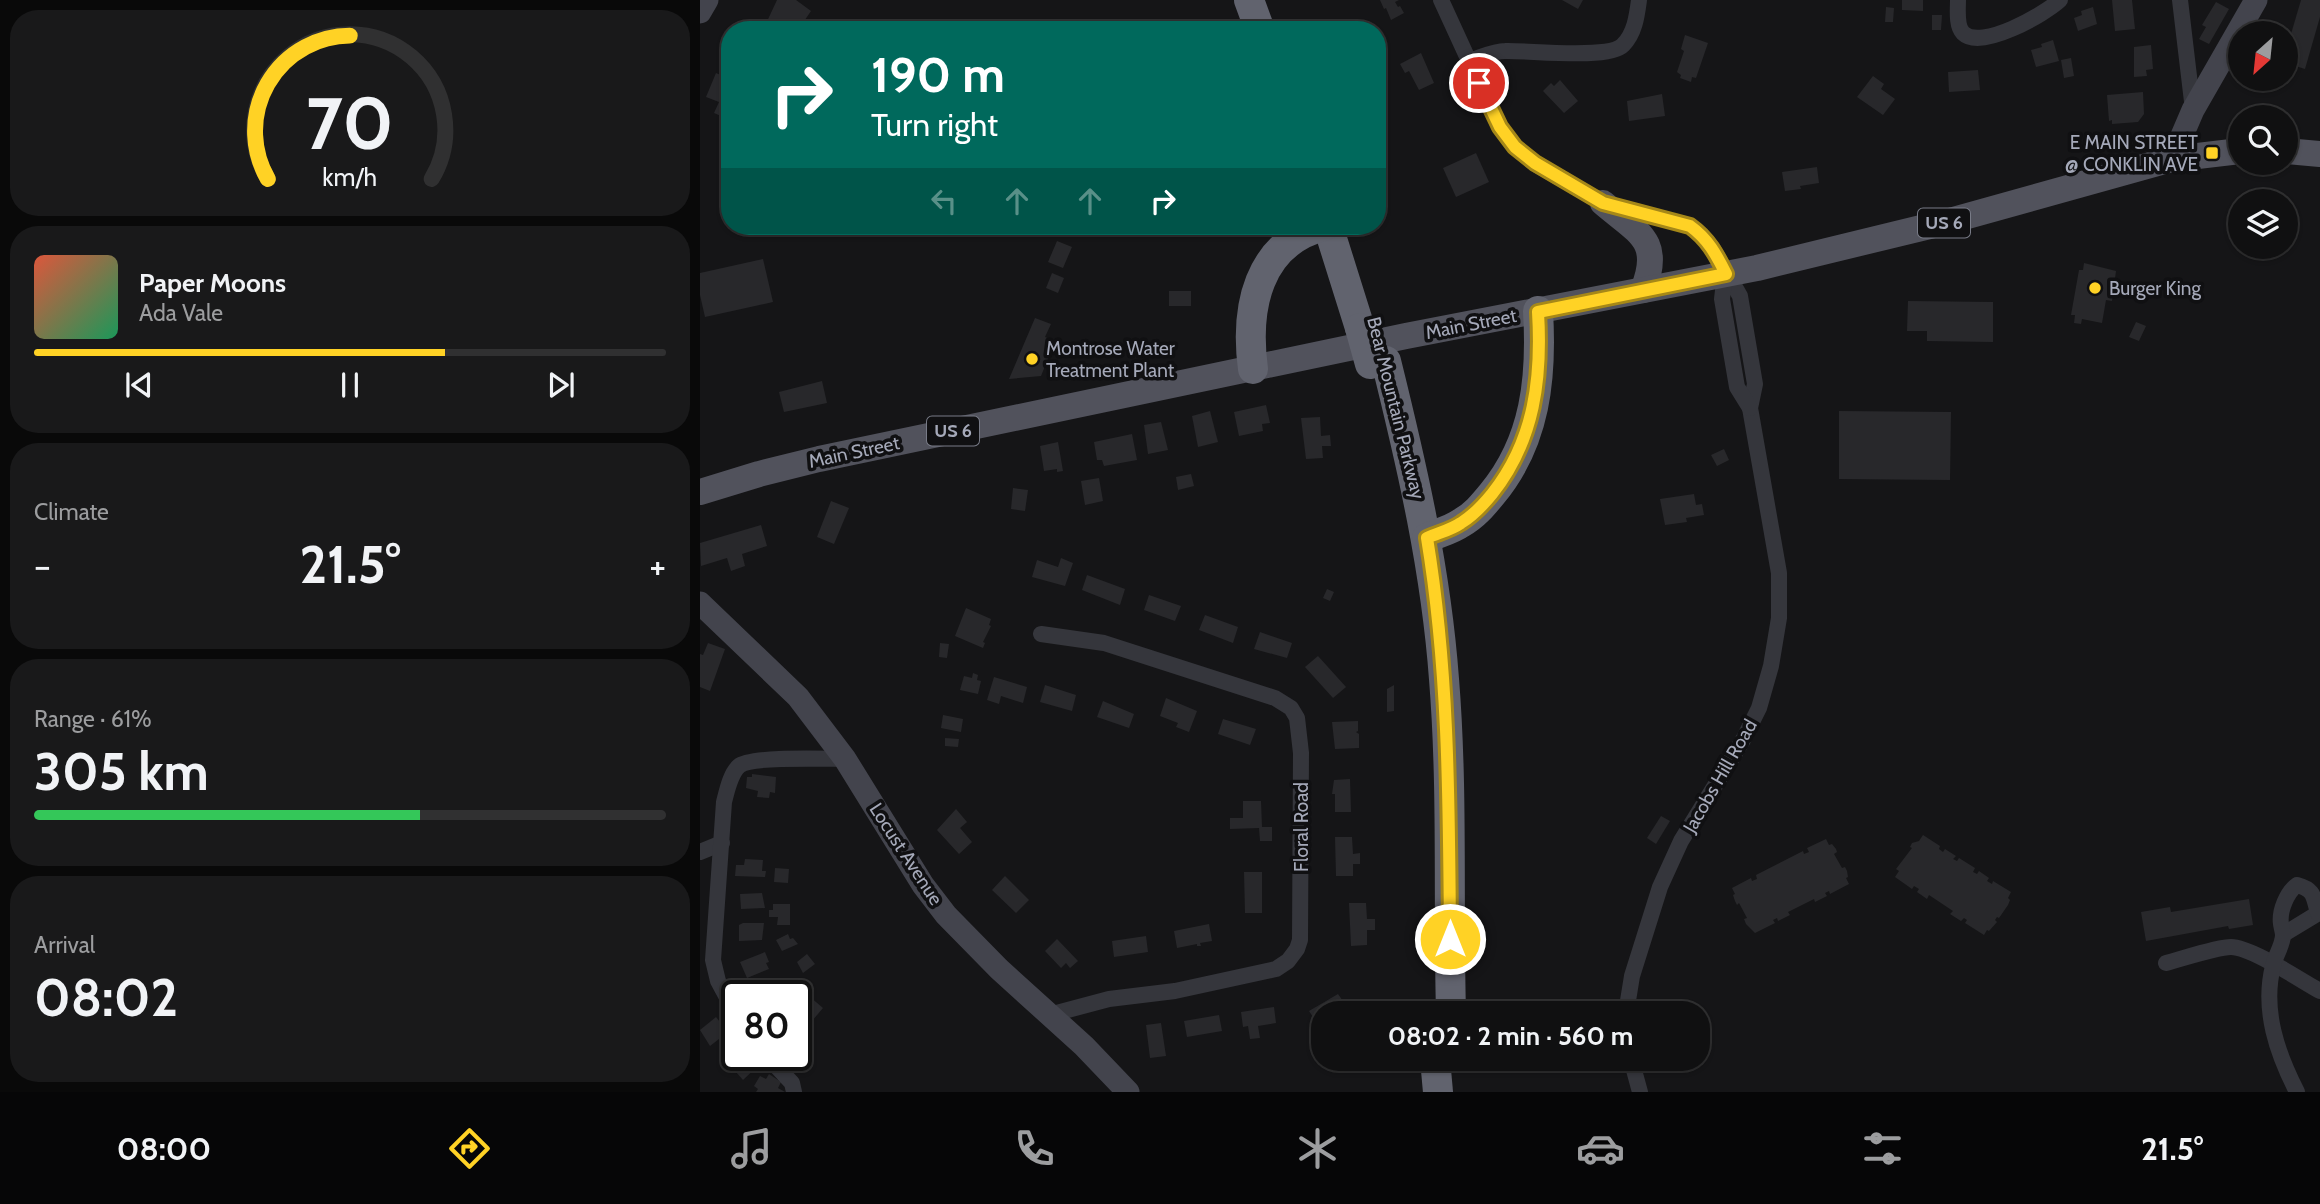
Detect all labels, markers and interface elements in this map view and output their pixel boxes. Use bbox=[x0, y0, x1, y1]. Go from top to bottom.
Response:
north arrow bbox=[2228, 21, 2298, 91]
map controls bbox=[2228, 21, 2298, 259]
text: 190 m bbox=[871, 45, 1005, 104]
icon: right bbox=[756, 49, 847, 140]
pin bbox=[1449, 53, 1509, 113]
icon: arrive bbox=[1460, 64, 1498, 102]
text: 70 bbox=[306, 80, 394, 168]
text: Turn right bbox=[871, 105, 998, 144]
button: search bbox=[2228, 105, 2298, 175]
place label: E MAIN STREET @ CONKLIN AVE bbox=[2065, 131, 2198, 176]
marker: E MAIN STREET @ CONKLIN AVE bbox=[2204, 145, 2220, 161]
text: km/h bbox=[323, 162, 377, 192]
icon: left bbox=[925, 182, 963, 220]
icon: ahead bbox=[998, 182, 1036, 220]
icon: ahead bbox=[1071, 182, 1109, 220]
icon: right bbox=[1144, 182, 1182, 220]
button: layers bbox=[2228, 189, 2298, 259]
road number: US 6 bbox=[1918, 208, 1970, 238]
text: Paper Moons bbox=[139, 267, 286, 299]
place label: Burger King bbox=[2109, 277, 2201, 300]
marker: Burger King bbox=[2087, 280, 2103, 296]
text: Ada Vale bbox=[139, 299, 223, 327]
street label: Main Street bbox=[1424, 304, 1519, 344]
street label: Bear Mountain Parkway bbox=[1362, 314, 1430, 502]
place label: Montrose Water Treatment Plant bbox=[1046, 337, 1175, 382]
marker: Montrose Water Treatment Plant bbox=[1024, 351, 1040, 367]
icon: previous bbox=[120, 366, 158, 404]
icon: pause bbox=[331, 366, 369, 404]
icon: next bbox=[542, 366, 580, 404]
road number: US 6 bbox=[927, 416, 979, 446]
street label: Main Street bbox=[807, 431, 902, 473]
text: Climate bbox=[34, 498, 109, 526]
text: 21.5° bbox=[299, 533, 401, 596]
text: − bbox=[34, 542, 51, 589]
text: + bbox=[649, 542, 666, 589]
text: Range · 61% bbox=[34, 705, 152, 733]
street label: Jacobs Hill Road bbox=[1678, 715, 1762, 838]
text: 305 km bbox=[34, 740, 209, 803]
street label: Floral Road bbox=[1290, 782, 1313, 872]
street label: Locust Avenue bbox=[864, 799, 948, 910]
position arrow bbox=[1413, 902, 1487, 976]
text: Arrival bbox=[34, 931, 95, 959]
text: 08:02 bbox=[34, 966, 178, 1029]
speed limit sign: 80 bbox=[721, 980, 812, 1071]
text: 08:02 · 2 min · 560 m bbox=[1388, 1020, 1633, 1052]
icon: directions bbox=[445, 1124, 494, 1173]
icon: music bbox=[727, 1124, 776, 1173]
icon: phone bbox=[1010, 1124, 1059, 1173]
icon: climate bbox=[1293, 1124, 1342, 1173]
icon: car bbox=[1576, 1124, 1625, 1173]
icon: filters bbox=[1858, 1124, 1907, 1173]
text: 08:00 bbox=[117, 1129, 211, 1168]
text: 21.5° bbox=[2141, 1129, 2203, 1168]

